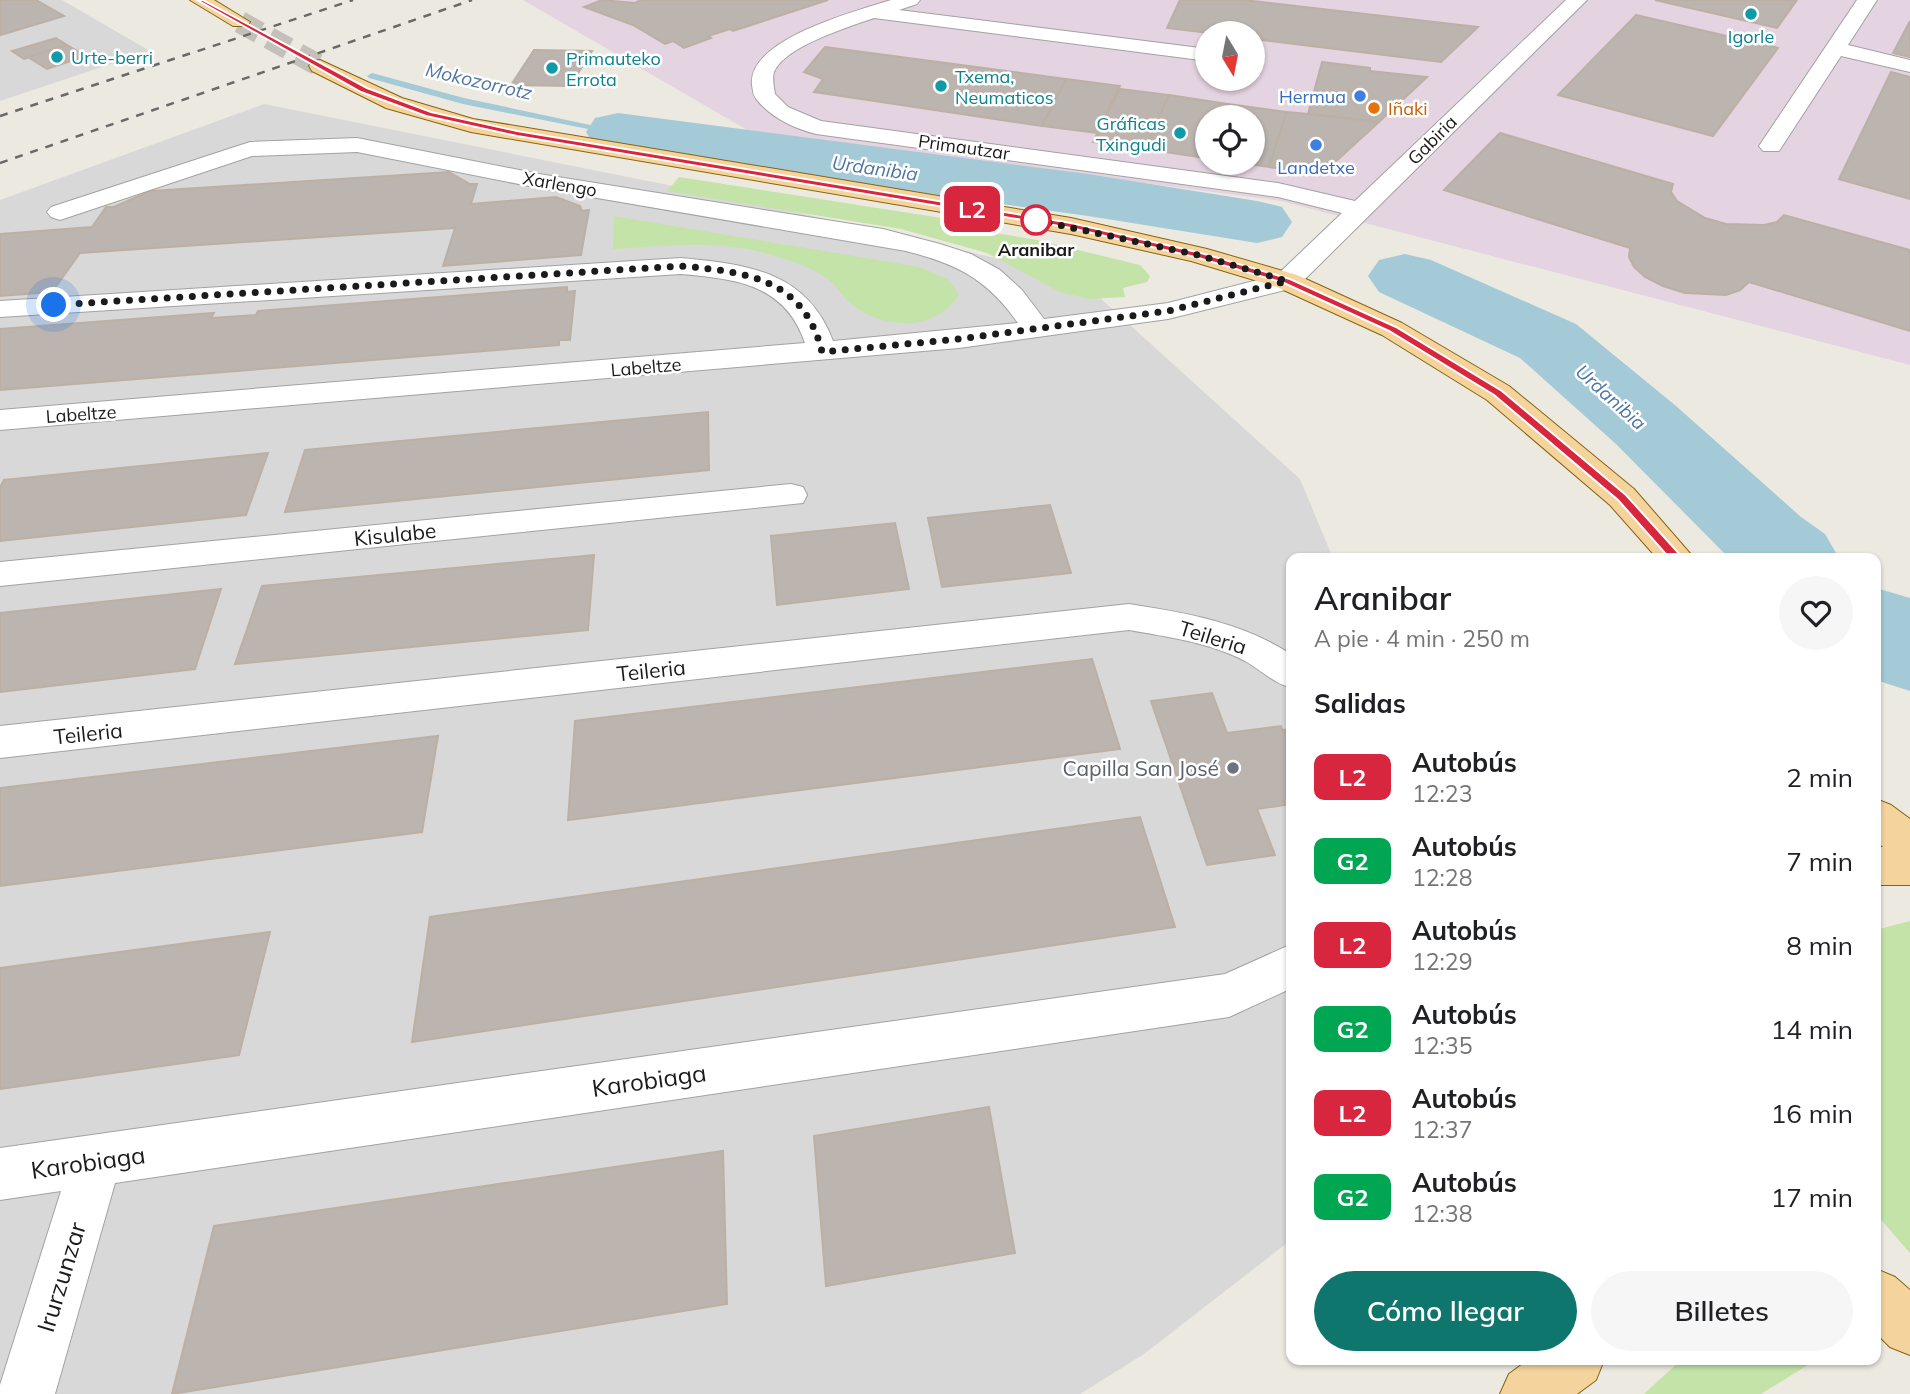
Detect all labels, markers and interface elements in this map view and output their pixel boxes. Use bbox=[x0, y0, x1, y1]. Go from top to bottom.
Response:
marker: Igorle bbox=[1743, 6, 1759, 22]
north arrow bbox=[1195, 21, 1265, 91]
map controls bbox=[1195, 21, 1265, 175]
place label: Igorle bbox=[1728, 25, 1774, 48]
place label: Urte-berri bbox=[71, 46, 153, 69]
place label: Primauteko Errota bbox=[566, 47, 661, 91]
marker: Urte-berri bbox=[49, 49, 65, 65]
water label: Mokozorrotz bbox=[423, 57, 535, 105]
marker: Primauteko Errota bbox=[544, 60, 560, 76]
place label: Txema, Neumaticos bbox=[955, 65, 1054, 109]
marker: Txema, Neumaticos bbox=[933, 78, 949, 94]
place label: Hermua bbox=[1279, 85, 1346, 108]
marker: Hermua bbox=[1352, 88, 1368, 104]
place label: Iñaki bbox=[1388, 97, 1428, 120]
marker: Iñaki bbox=[1366, 100, 1382, 116]
button: locate bbox=[1195, 105, 1265, 175]
street label: Gabiria bbox=[1402, 110, 1462, 170]
place label: Gráficas Txingudi bbox=[1096, 112, 1166, 156]
marker: Gráficas Txingudi bbox=[1172, 125, 1188, 141]
street label: Primautzar bbox=[917, 129, 1012, 165]
marker: Landetxe bbox=[1308, 137, 1324, 153]
water label: Urdanibia bbox=[831, 150, 919, 186]
place label: Landetxe bbox=[1277, 156, 1355, 179]
street label: Xarlengo bbox=[521, 166, 599, 202]
line badge: L2 bbox=[940, 186, 1004, 232]
text: L2 bbox=[958, 194, 986, 224]
marker: Aranibar bbox=[1021, 205, 1051, 235]
place label: Aranibar bbox=[998, 238, 1075, 261]
your location bbox=[36, 287, 71, 322]
street label: Labeltze bbox=[610, 352, 682, 382]
water label: Urdanibia bbox=[1571, 359, 1651, 435]
street label: Labeltze bbox=[45, 400, 117, 428]
street label: Kisulabe bbox=[353, 517, 437, 551]
button: heart bbox=[1779, 576, 1853, 650]
text: Aranibar bbox=[1314, 577, 1451, 618]
street label: Teileria bbox=[1176, 614, 1250, 660]
text: A pie · 4 min · 250 m bbox=[1314, 624, 1530, 653]
street label: Teileria bbox=[615, 653, 687, 687]
text: Salidas bbox=[1314, 687, 1406, 720]
street label: Teileria bbox=[52, 716, 124, 750]
text: Autobús bbox=[1412, 746, 1517, 779]
place label: Capilla San José bbox=[1062, 755, 1219, 781]
marker: Capilla San José bbox=[1225, 760, 1241, 776]
text: 2 min bbox=[1786, 761, 1853, 794]
text: L2 bbox=[1339, 762, 1366, 792]
text: 12:23 bbox=[1412, 779, 1472, 808]
text: Autobús bbox=[1412, 830, 1517, 863]
text: 7 min bbox=[1786, 845, 1853, 878]
text: G2 bbox=[1336, 846, 1369, 876]
text: 12:28 bbox=[1412, 863, 1472, 892]
text: Autobús bbox=[1412, 914, 1517, 947]
text: 8 min bbox=[1786, 929, 1853, 962]
text: L2 bbox=[1339, 930, 1366, 960]
text: 12:29 bbox=[1412, 947, 1472, 976]
text: Autobús bbox=[1412, 998, 1517, 1031]
text: 14 min bbox=[1771, 1013, 1853, 1046]
text: G2 bbox=[1336, 1014, 1369, 1044]
text: 12:35 bbox=[1412, 1031, 1472, 1060]
street label: Karobiaga bbox=[590, 1057, 708, 1103]
text: Autobús bbox=[1412, 1082, 1517, 1115]
text: 16 min bbox=[1771, 1097, 1853, 1130]
text: L2 bbox=[1339, 1098, 1366, 1128]
text: 12:37 bbox=[1412, 1115, 1472, 1144]
street label: Karobiaga bbox=[29, 1139, 147, 1185]
text: Autobús bbox=[1412, 1166, 1517, 1199]
text: 17 min bbox=[1771, 1181, 1853, 1214]
text: G2 bbox=[1336, 1182, 1369, 1212]
text: 12:38 bbox=[1412, 1199, 1472, 1228]
street label: Irurzunzar bbox=[30, 1218, 92, 1336]
button: Cómo llegar bbox=[1314, 1271, 1577, 1351]
button: Billetes bbox=[1591, 1271, 1853, 1351]

